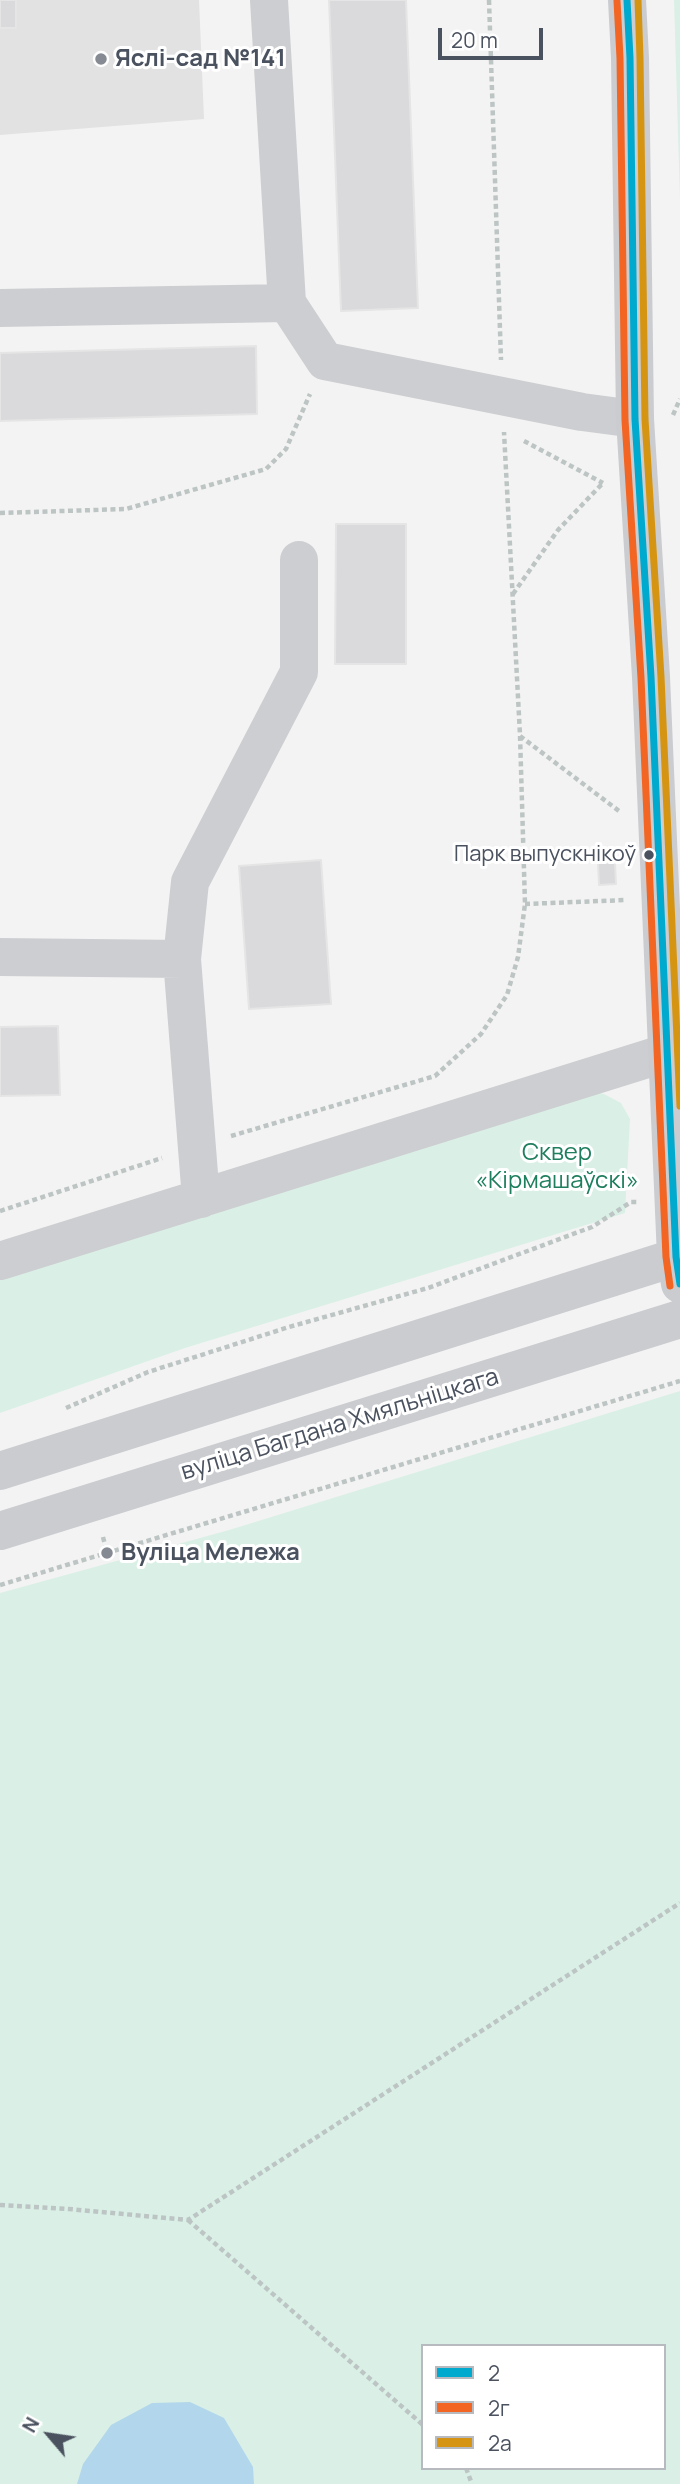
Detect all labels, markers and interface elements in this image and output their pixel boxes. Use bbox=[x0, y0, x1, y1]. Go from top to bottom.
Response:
scale bar bbox=[442, 14, 547, 58]
text: 20 m bbox=[451, 26, 498, 54]
place label: Яслі-сад №141 bbox=[115, 45, 286, 73]
marker: Яслі-сад №141 bbox=[93, 51, 109, 67]
place label: Парк выпускнікоў bbox=[454, 842, 636, 868]
marker: Парк выпускнікоў bbox=[642, 848, 656, 862]
park label: Сквер «Кірмашаўскі» bbox=[475, 1139, 639, 1195]
street label: вуліца Багдана Хмяльніцкага bbox=[178, 1363, 502, 1487]
place label: Вуліца Мележа bbox=[121, 1539, 300, 1567]
marker: Вуліца Мележа bbox=[99, 1545, 115, 1561]
legend bbox=[421, 2344, 666, 2470]
text: 2 bbox=[488, 2359, 500, 2387]
text: 2г bbox=[488, 2394, 510, 2422]
north arrow bbox=[14, 2400, 84, 2470]
text: N bbox=[16, 2413, 45, 2437]
text: 2а bbox=[488, 2429, 512, 2457]

